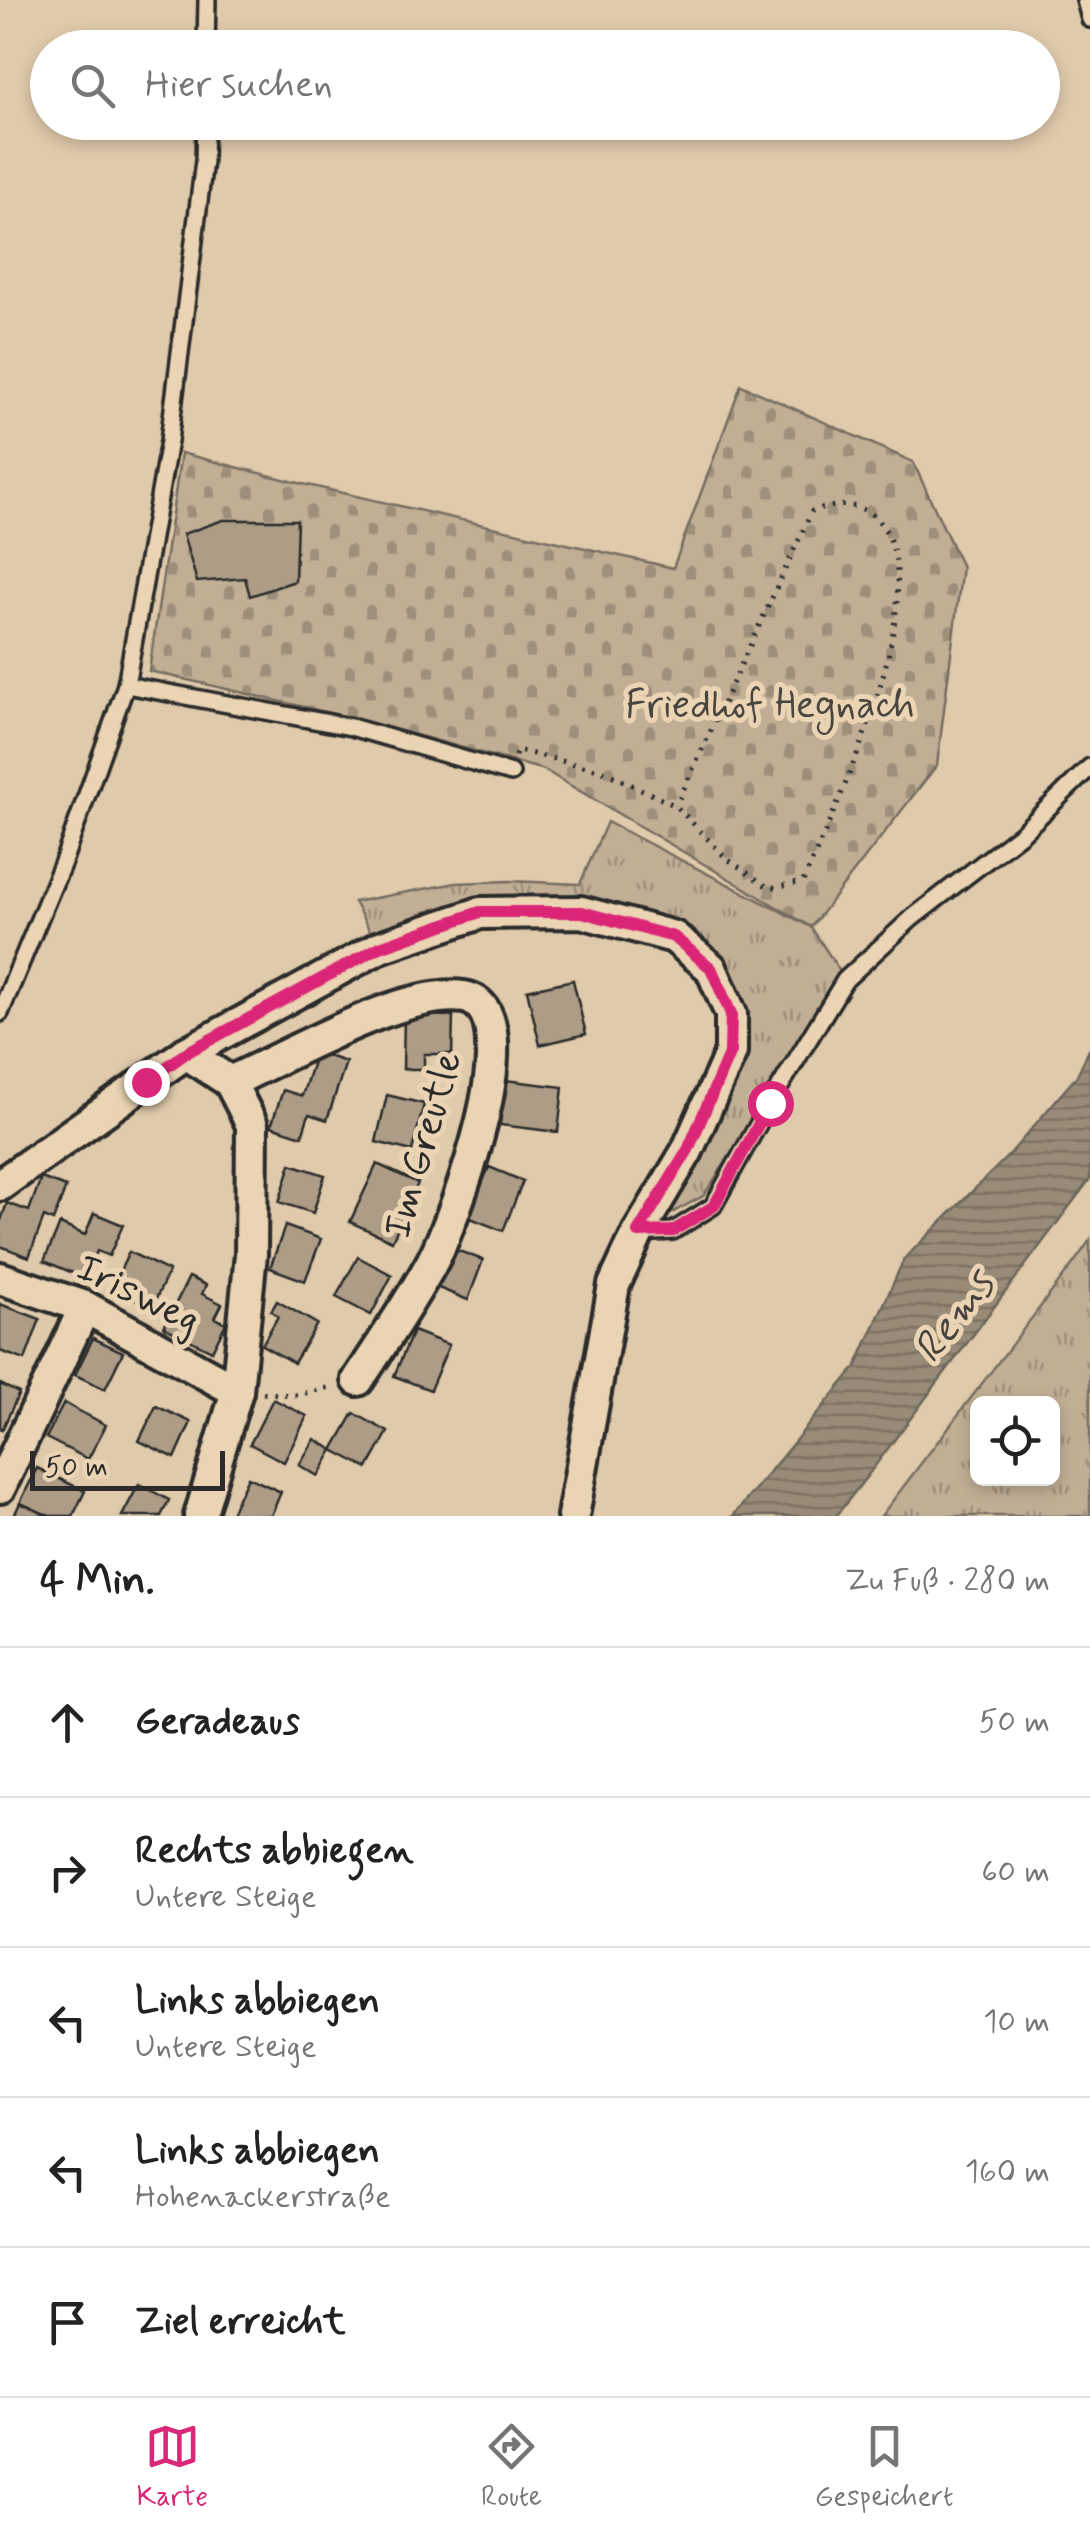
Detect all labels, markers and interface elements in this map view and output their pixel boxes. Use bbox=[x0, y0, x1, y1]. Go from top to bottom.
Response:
search box bbox=[30, 30, 1060, 140]
icon: search bbox=[65, 58, 120, 113]
text: Hier suchen bbox=[145, 61, 333, 110]
park label: Friedhof Hegnach bbox=[625, 680, 915, 735]
street label: Im Greutle bbox=[373, 1046, 475, 1244]
route end bbox=[124, 1060, 170, 1106]
route start bbox=[748, 1081, 794, 1127]
street label: Irisweg bbox=[67, 1243, 209, 1347]
water label: Rems bbox=[902, 1258, 1010, 1375]
map controls bbox=[970, 1396, 1060, 1486]
button: locate bbox=[970, 1396, 1060, 1486]
scale bar bbox=[30, 1446, 225, 1490]
text: 50 m bbox=[45, 1450, 108, 1487]
text: 4 Min. bbox=[40, 1554, 155, 1609]
text: Zu Fuß · 280 m bbox=[845, 1560, 1050, 1602]
icon: ahead bbox=[40, 1695, 95, 1750]
text: Geradeaus bbox=[135, 1698, 300, 1747]
text: 50 m bbox=[978, 1701, 1050, 1743]
text: Rechts abbiegen bbox=[135, 1827, 414, 1876]
icon: right bbox=[40, 1845, 95, 1900]
text: 60 m bbox=[981, 1851, 1050, 1893]
text: Untere Steige bbox=[135, 1876, 316, 1918]
text: Links abbiegen bbox=[135, 1977, 380, 2026]
icon: left bbox=[40, 1995, 95, 2050]
text: 10 m bbox=[983, 2001, 1050, 2043]
text: Untere Steige bbox=[135, 2026, 316, 2068]
text: Links abbiegen bbox=[135, 2127, 380, 2176]
icon: left bbox=[40, 2145, 95, 2200]
text: 160 m bbox=[965, 2151, 1050, 2193]
text: Hohenackerstraße bbox=[135, 2176, 390, 2218]
icon: arrive bbox=[40, 2295, 95, 2350]
text: Ziel erreicht bbox=[135, 2298, 346, 2347]
tab: Karte bbox=[136, 2419, 208, 2516]
tab: Route bbox=[481, 2419, 542, 2516]
tab: Gespeichert bbox=[815, 2419, 954, 2516]

